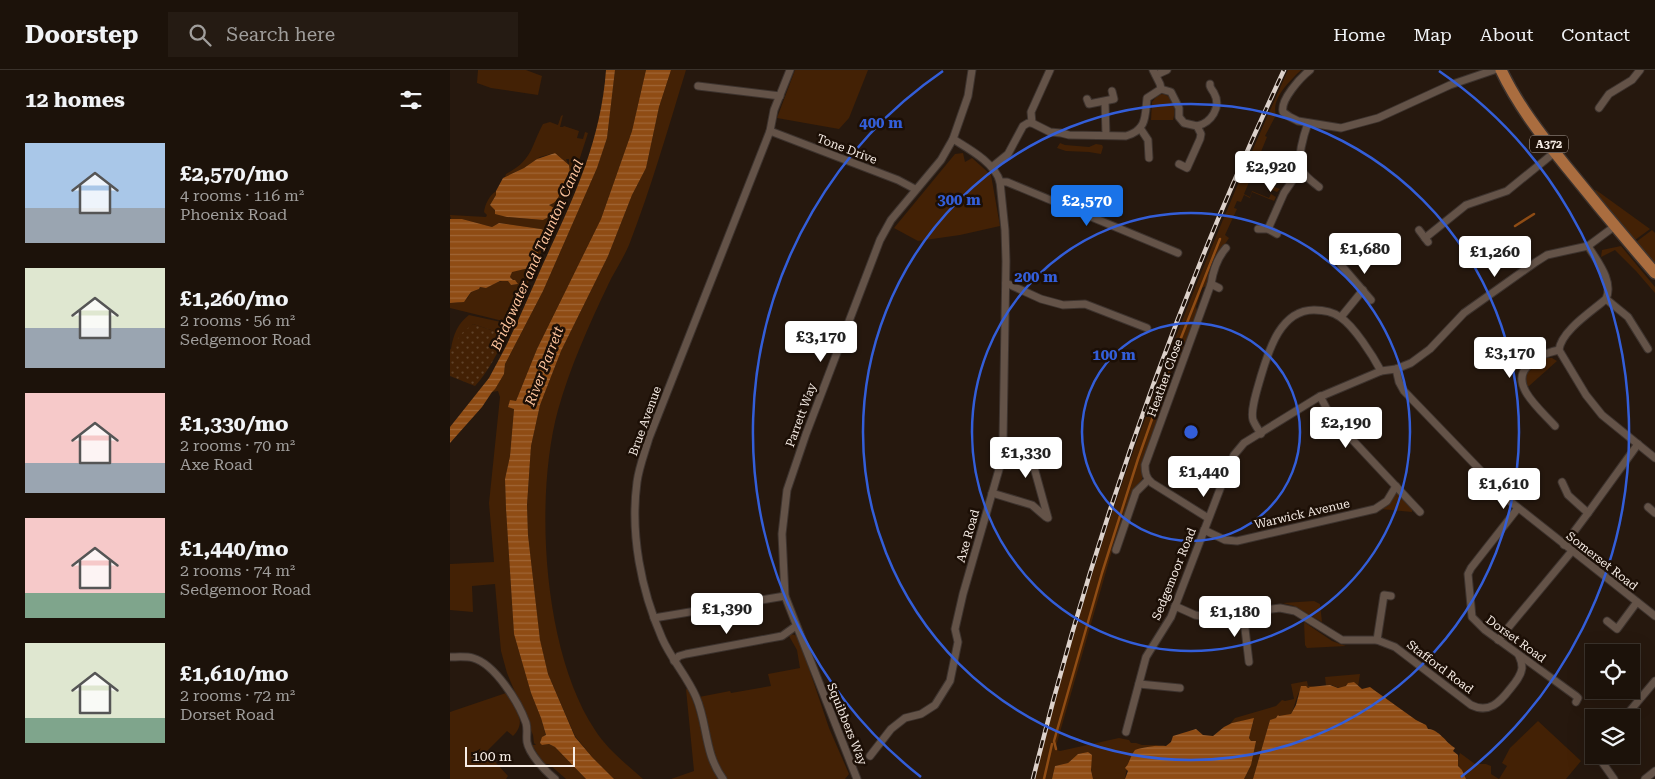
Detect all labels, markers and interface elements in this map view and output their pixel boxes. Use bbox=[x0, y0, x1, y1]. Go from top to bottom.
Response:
search box bbox=[168, 12, 518, 57]
text: Doorstep bbox=[25, 21, 138, 49]
icon: search bbox=[186, 21, 214, 49]
text: Search here bbox=[226, 23, 335, 46]
text: Home bbox=[1333, 24, 1385, 45]
text: Map bbox=[1413, 24, 1452, 45]
text: About bbox=[1480, 24, 1533, 45]
text: Contact bbox=[1561, 24, 1630, 45]
icon: filters bbox=[397, 86, 425, 114]
text: 12 homes bbox=[25, 88, 125, 112]
text: 400 m bbox=[859, 114, 903, 132]
street label: Tone Drive bbox=[815, 131, 879, 167]
road number: A372 bbox=[1530, 136, 1568, 152]
pin: £2,920 bbox=[1230, 150, 1312, 193]
water label: Bridgwater and Taunton Canal bbox=[487, 157, 586, 354]
text: £2,920 bbox=[1246, 157, 1296, 176]
text: £2,570/mo bbox=[180, 162, 289, 186]
icon: home bbox=[65, 163, 125, 223]
pin: £2,570 bbox=[1046, 184, 1128, 227]
text: 4 rooms · 116 m² bbox=[180, 186, 304, 205]
text: 300 m bbox=[937, 191, 981, 209]
text: £2,570 bbox=[1062, 191, 1112, 210]
text: Phoenix Road bbox=[180, 205, 287, 224]
pin: £1,680 bbox=[1324, 232, 1406, 275]
pin: £1,260 bbox=[1454, 236, 1536, 278]
text: £1,680 bbox=[1340, 239, 1390, 258]
text: £1,260 bbox=[1470, 242, 1520, 261]
text: 200 m bbox=[1014, 268, 1058, 286]
text: £1,260/mo bbox=[180, 287, 289, 311]
icon: home bbox=[65, 288, 125, 348]
text: 2 rooms · 56 m² bbox=[180, 311, 295, 330]
pin: £3,170 bbox=[780, 320, 862, 363]
water label: River Parrett bbox=[521, 323, 567, 409]
text: £3,170 bbox=[796, 327, 846, 346]
text: Sedgemoor Road bbox=[180, 330, 311, 349]
pin: £3,170 bbox=[1469, 336, 1551, 379]
street label: Heather Close bbox=[1144, 337, 1186, 419]
text: £3,170 bbox=[1485, 343, 1535, 362]
text: 100 m bbox=[1092, 346, 1136, 364]
street label: Parrett Way bbox=[783, 380, 819, 449]
street label: Brue Avenue bbox=[626, 384, 664, 458]
pin: £2,190 bbox=[1305, 406, 1387, 449]
text: £1,330/mo bbox=[180, 412, 289, 436]
icon: home bbox=[65, 413, 125, 473]
text: £2,190 bbox=[1321, 413, 1371, 432]
centre of rings bbox=[1182, 423, 1200, 441]
text: 2 rooms · 70 m² bbox=[180, 436, 295, 455]
pin: £1,330 bbox=[985, 436, 1067, 479]
text: £1,330 bbox=[1001, 443, 1051, 462]
text: Axe Road bbox=[180, 455, 253, 474]
pin: £1,440 bbox=[1163, 456, 1245, 498]
text: £1,440 bbox=[1179, 462, 1229, 481]
pin: £1,610 bbox=[1463, 468, 1545, 510]
text: £1,610 bbox=[1479, 474, 1529, 493]
street label: Warwick Avenue bbox=[1253, 496, 1351, 532]
street label: Axe Road bbox=[954, 508, 982, 564]
street label: Sedgemoor Road bbox=[1149, 526, 1199, 622]
street label: Somerset Road bbox=[1564, 529, 1641, 593]
text: £1,440/mo bbox=[180, 537, 289, 561]
icon: home bbox=[65, 538, 125, 598]
text: 2 rooms · 74 m² bbox=[180, 561, 295, 580]
text: Sedgemoor Road bbox=[180, 580, 311, 599]
pin: £1,390 bbox=[686, 592, 768, 635]
pin: £1,180 bbox=[1194, 596, 1276, 638]
text: £1,390 bbox=[702, 599, 752, 618]
text: £1,180 bbox=[1210, 602, 1260, 621]
street label: Dorset Road bbox=[1483, 613, 1549, 666]
street label: Stafford Road bbox=[1404, 638, 1476, 697]
map controls bbox=[1585, 644, 1640, 764]
button: locate bbox=[1585, 644, 1640, 699]
text: £1,610/mo bbox=[180, 662, 289, 686]
icon: home bbox=[65, 663, 125, 723]
street label: Squibbers Way bbox=[824, 681, 870, 768]
text: 2 rooms · 72 m² bbox=[180, 686, 295, 705]
text: Dorset Road bbox=[180, 705, 274, 724]
button: layers bbox=[1585, 709, 1640, 764]
scale bar bbox=[465, 744, 575, 767]
text: 100 m bbox=[472, 748, 512, 764]

